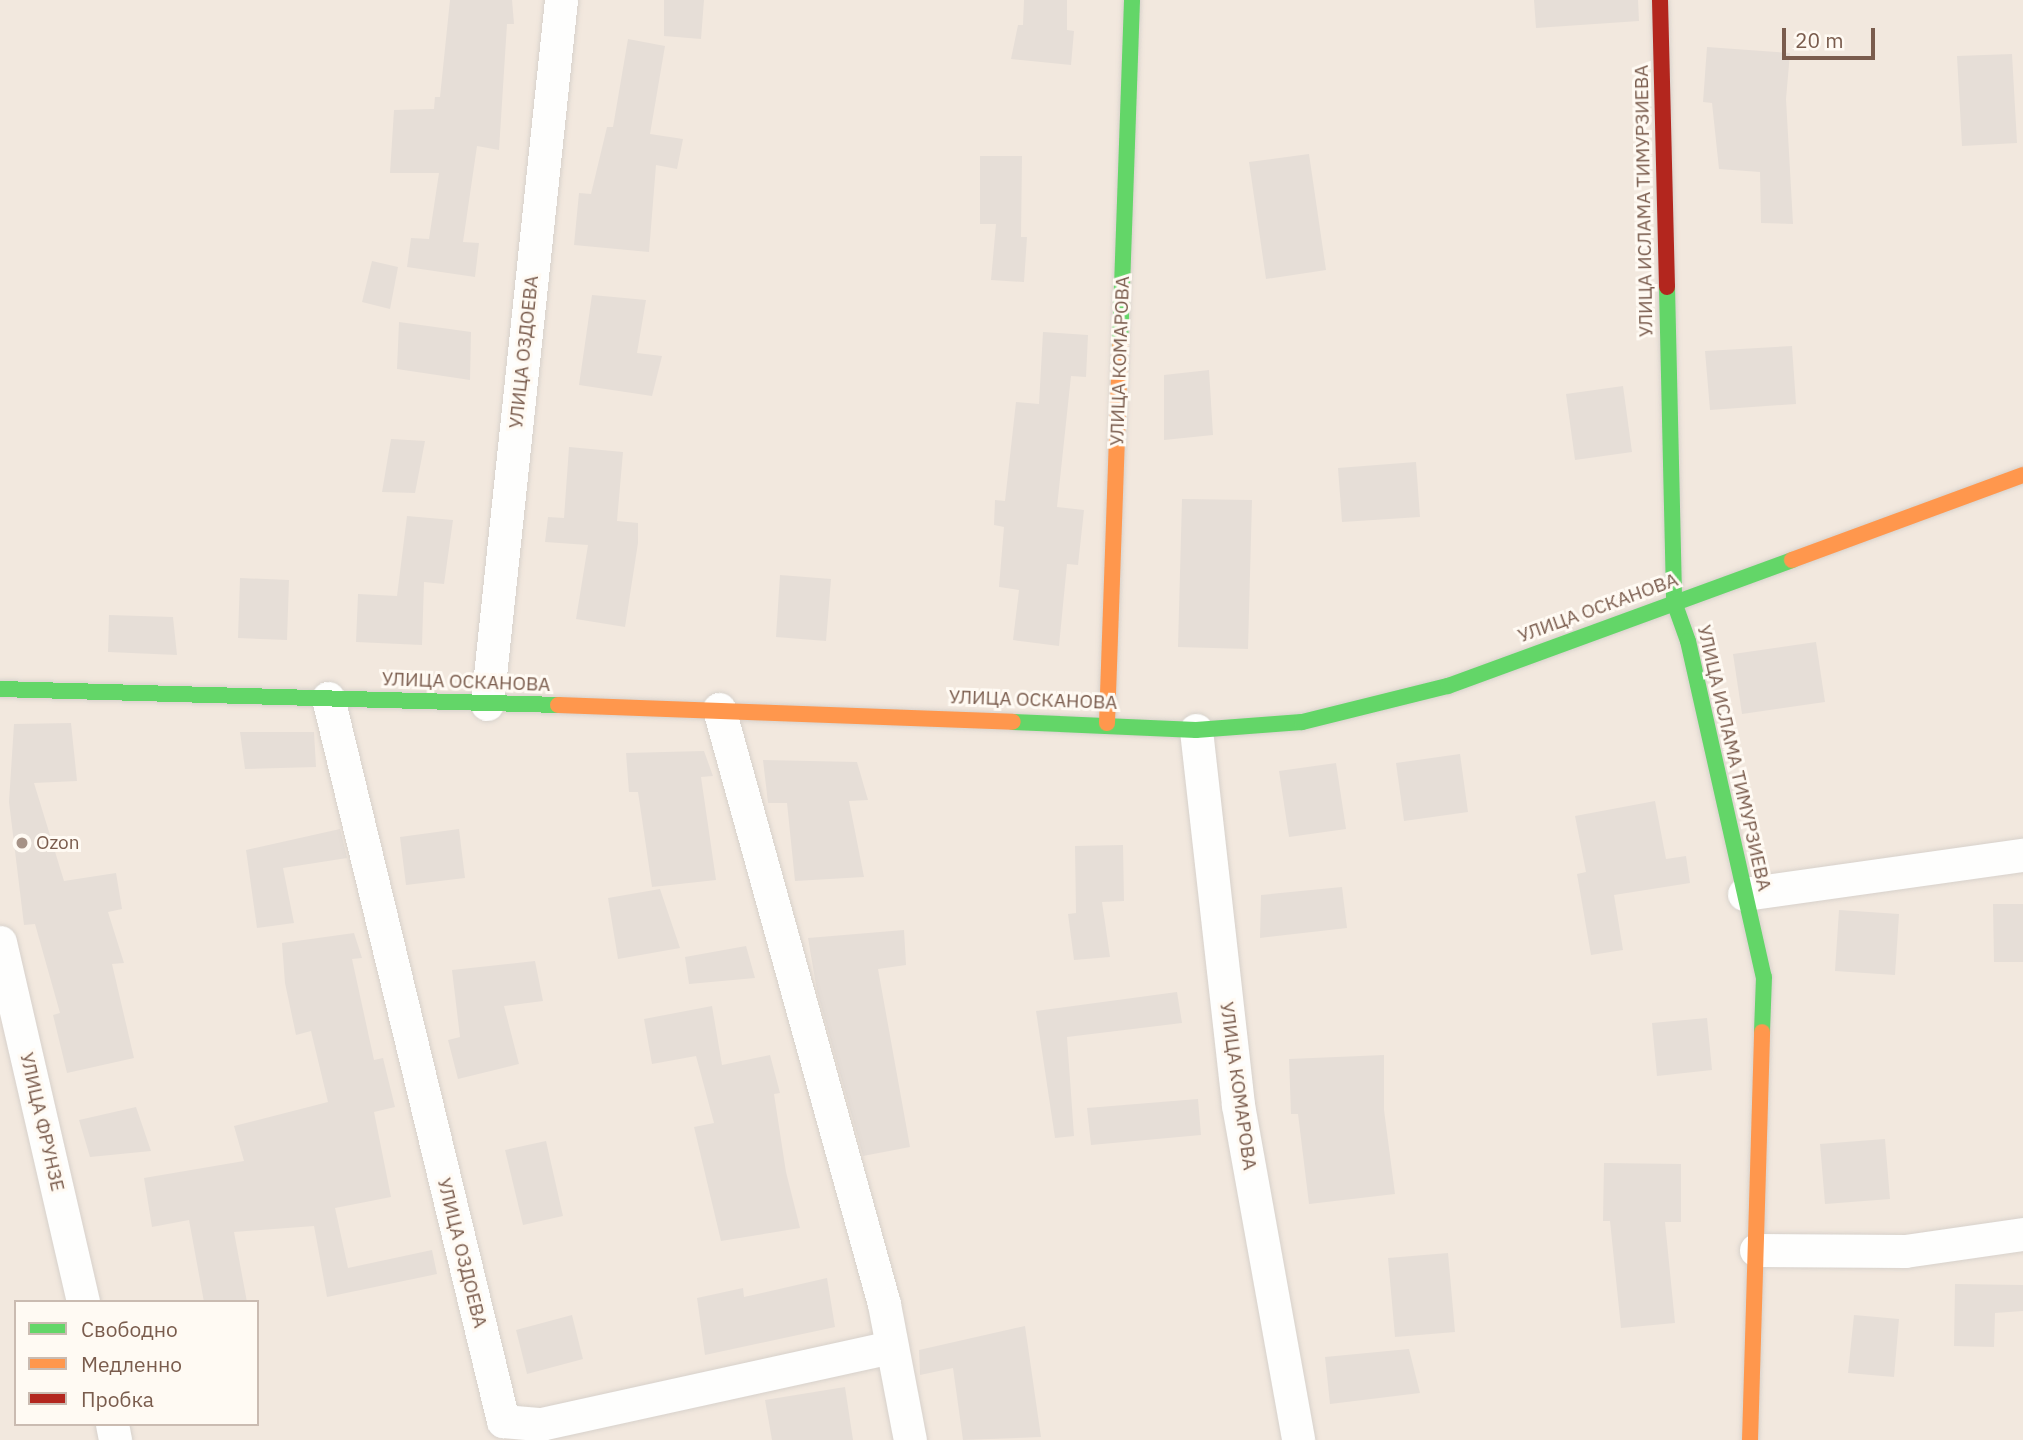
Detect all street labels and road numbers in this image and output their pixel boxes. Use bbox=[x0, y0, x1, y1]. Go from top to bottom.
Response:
street label: УЛИЦА ИСЛАМА ТИМУРЗИЕВА bbox=[1630, 65, 1658, 337]
street label: УЛИЦА ОЗДОЕВА bbox=[505, 274, 543, 430]
street label: УЛИЦА КОМАРОВА bbox=[1106, 276, 1134, 446]
street label: УЛИЦА ОСКАНОВА bbox=[1515, 568, 1681, 648]
street label: УЛИЦА ИСЛАМА ТИМУРЗИЕВА bbox=[1692, 623, 1776, 893]
street label: УЛИЦА ОСКАНОВА bbox=[381, 668, 551, 696]
street label: УЛИЦА ОСКАНОВА bbox=[948, 686, 1118, 714]
street label: УЛИЦА КОМАРОВА bbox=[1215, 1000, 1261, 1172]
street label: УЛИЦА ФРУНЗЕ bbox=[15, 1050, 69, 1194]
street label: УЛИЦА ОЗДОЕВА bbox=[432, 1176, 492, 1330]

